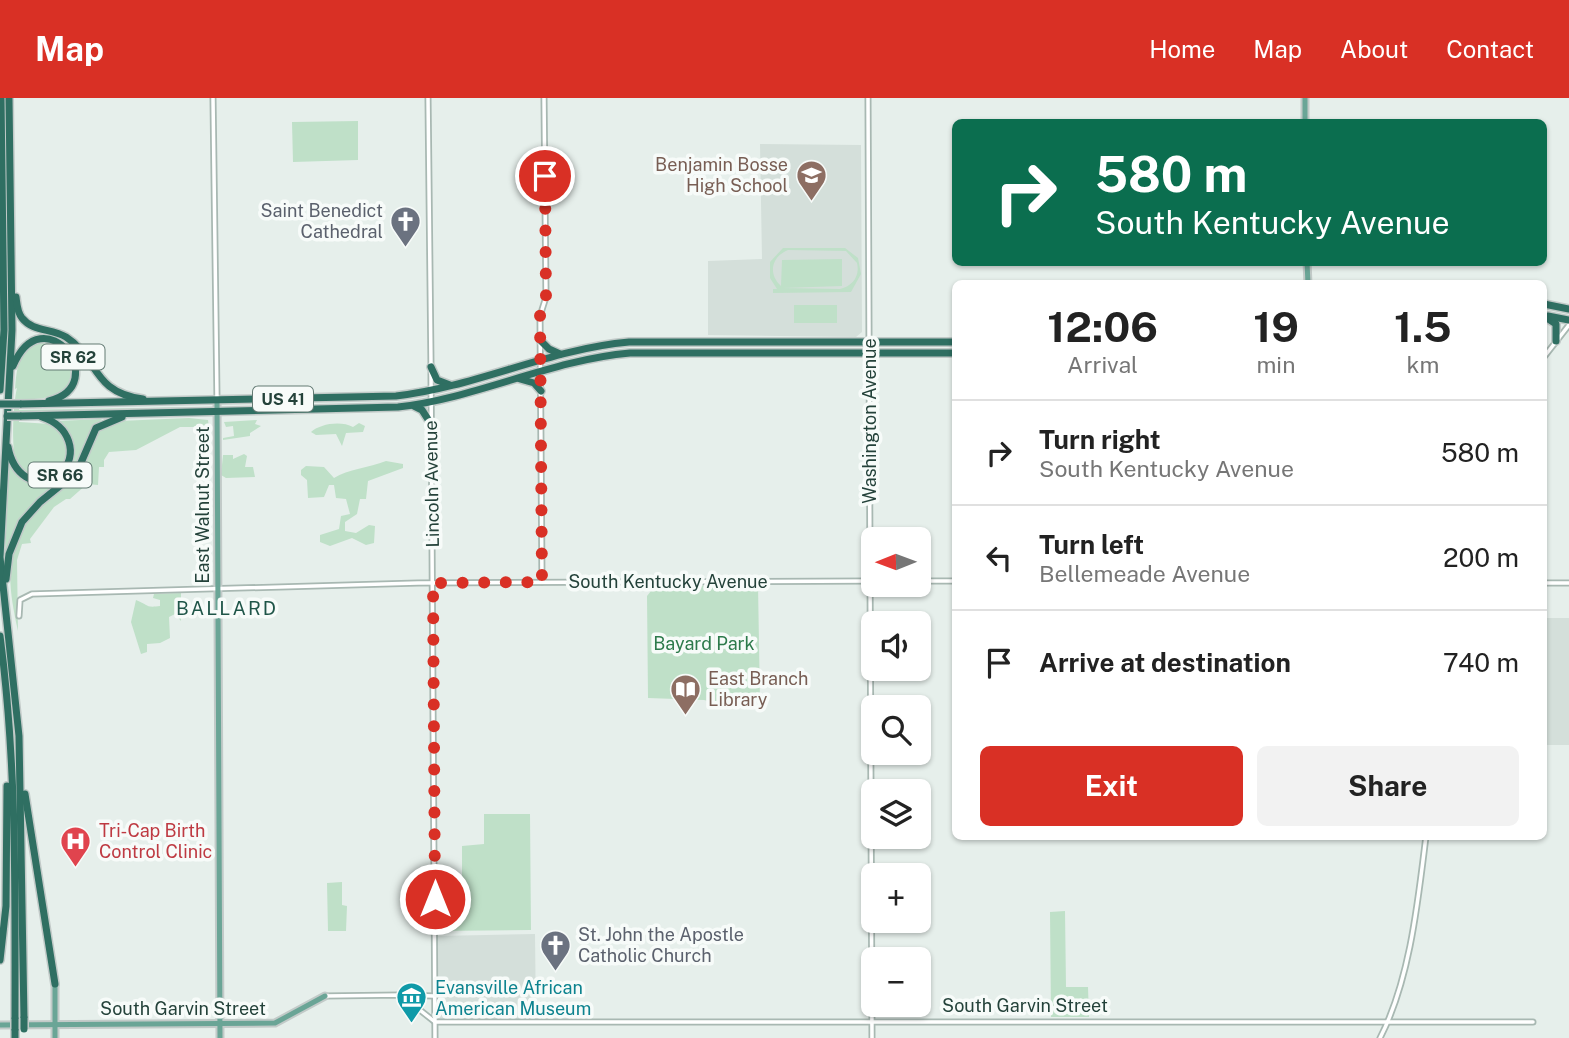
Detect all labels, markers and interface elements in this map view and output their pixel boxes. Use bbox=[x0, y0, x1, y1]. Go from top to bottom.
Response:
text: Map bbox=[35, 30, 104, 68]
text: Home bbox=[1149, 35, 1215, 63]
text: Map bbox=[1253, 35, 1302, 63]
text: About bbox=[1340, 35, 1408, 63]
text: Contact bbox=[1446, 35, 1534, 63]
text: 580 m bbox=[1095, 145, 1247, 203]
pin bbox=[515, 146, 575, 206]
icon: right bbox=[980, 147, 1071, 238]
place label: Benjamin Bosse High School bbox=[655, 154, 788, 196]
icon: arrive bbox=[526, 157, 564, 195]
school or university icon: Benjamin Bosse High School bbox=[794, 158, 828, 202]
place label: Saint Benedict Cathedral bbox=[261, 200, 383, 242]
church icon: Saint Benedict Cathedral bbox=[389, 204, 423, 248]
text: South Kentucky Avenue bbox=[1095, 204, 1450, 241]
text: 12:06 bbox=[1047, 302, 1158, 351]
text: 19 bbox=[1253, 302, 1299, 351]
text: 1.5 bbox=[1394, 302, 1452, 351]
street label: Washington Avenue bbox=[859, 338, 880, 504]
road number: SR 62 bbox=[42, 344, 104, 370]
text: Arrival bbox=[1067, 351, 1138, 378]
text: min bbox=[1256, 351, 1295, 378]
text: km bbox=[1406, 351, 1439, 378]
road number: US 41 bbox=[253, 386, 313, 412]
street label: Lincoln Avenue bbox=[420, 420, 443, 548]
text: Turn right bbox=[1039, 424, 1161, 455]
street label: East Walnut Street bbox=[192, 426, 213, 584]
icon: right bbox=[980, 434, 1018, 472]
text: 580 m bbox=[1441, 437, 1519, 468]
text: South Kentucky Avenue bbox=[1039, 455, 1294, 482]
road number: SR 66 bbox=[28, 462, 92, 488]
north arrow bbox=[861, 527, 931, 597]
map controls bbox=[861, 527, 931, 1017]
text: Turn left bbox=[1039, 529, 1144, 560]
icon: left bbox=[980, 539, 1018, 577]
text: 200 m bbox=[1443, 542, 1519, 573]
text: Bellemeade Avenue bbox=[1039, 560, 1250, 587]
street label: South Kentucky Avenue bbox=[568, 571, 768, 592]
district label: BALLARD bbox=[176, 597, 278, 619]
button: sound bbox=[861, 611, 931, 681]
park label: Bayard Park bbox=[653, 633, 755, 654]
icon: arrive bbox=[980, 644, 1018, 682]
text: Arrive at destination bbox=[1039, 647, 1291, 678]
text: 740 m bbox=[1443, 647, 1519, 678]
place label: East Branch Library bbox=[708, 668, 808, 710]
library icon: East Branch Library bbox=[668, 672, 702, 716]
button: search bbox=[861, 695, 931, 765]
button: Exit bbox=[980, 746, 1243, 826]
button: Share bbox=[1257, 746, 1519, 826]
button: layers bbox=[861, 779, 931, 849]
place label: Tri-Cap Birth Control Clinic bbox=[99, 820, 212, 862]
hospital icon: Tri-Cap Birth Control Clinic bbox=[59, 824, 93, 868]
position arrow bbox=[398, 862, 472, 936]
button: + bbox=[861, 863, 931, 933]
place label: St. John the Apostle Catholic Church bbox=[578, 924, 744, 966]
church icon: St. John the Apostle Catholic Church bbox=[538, 928, 572, 972]
button: − bbox=[861, 947, 931, 1017]
place label: Evansville African American Museum bbox=[435, 977, 591, 1019]
museum icon: Evansville African American Museum bbox=[395, 981, 429, 1025]
street label: South Garvin Street bbox=[942, 995, 1108, 1016]
street label: South Garvin Street bbox=[100, 998, 266, 1019]

